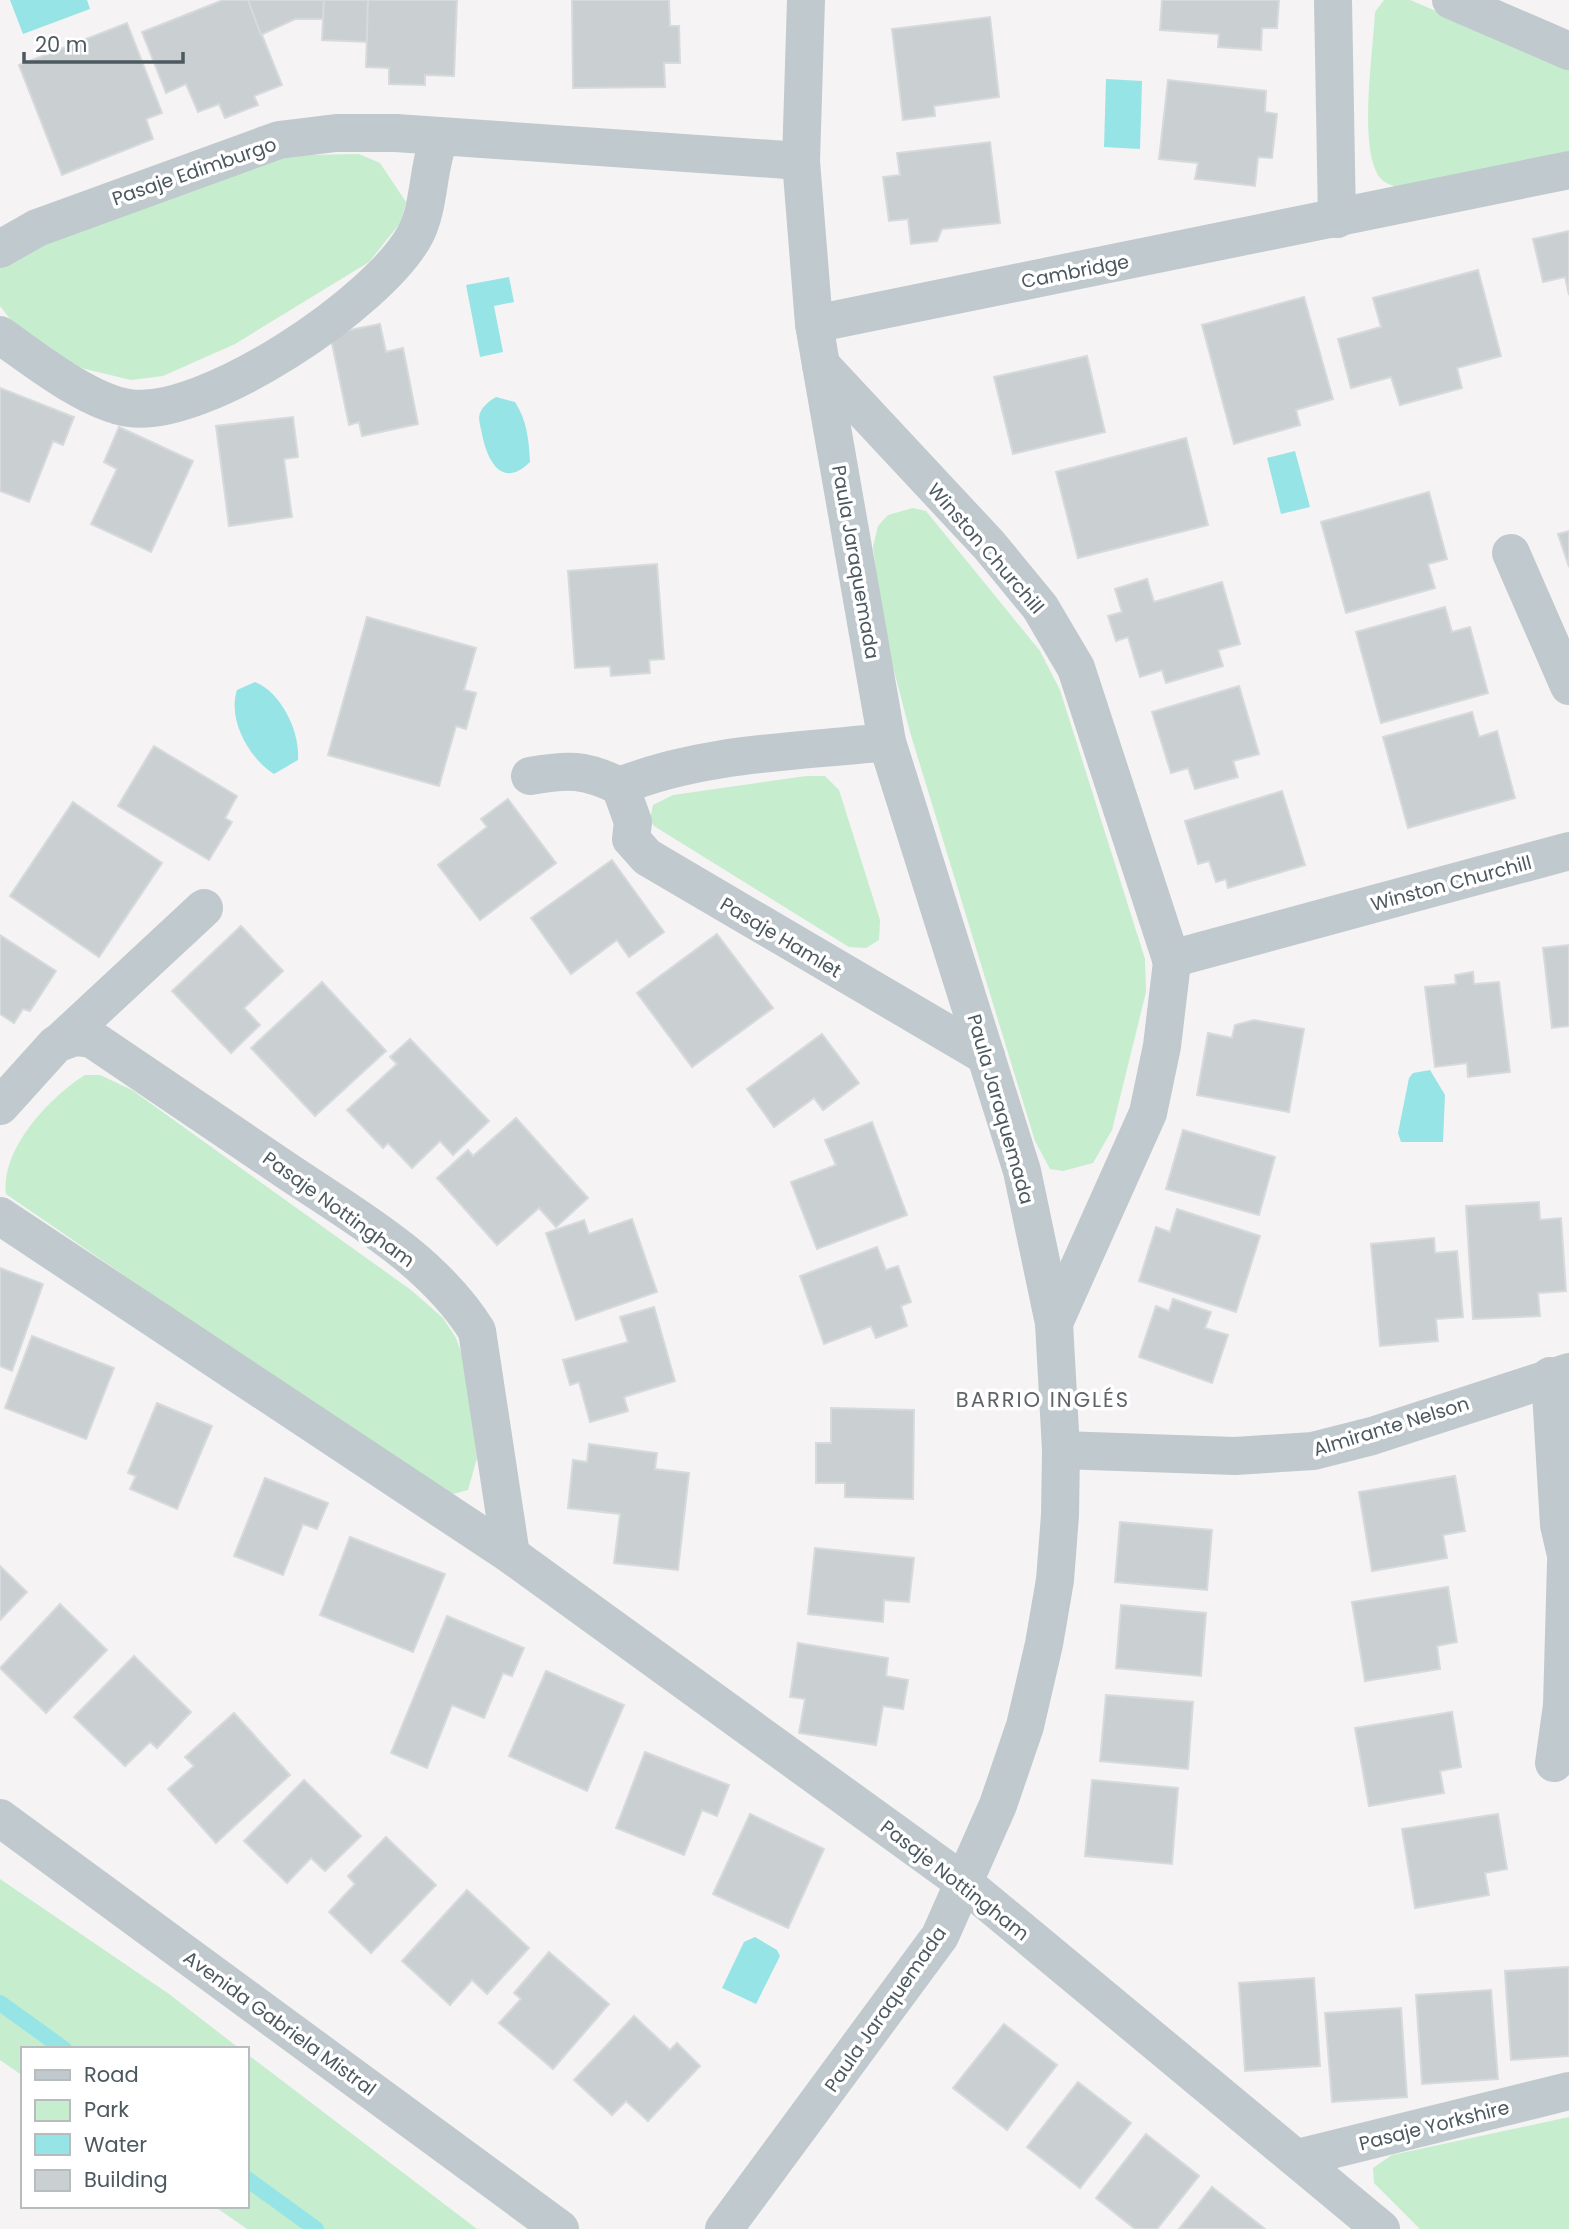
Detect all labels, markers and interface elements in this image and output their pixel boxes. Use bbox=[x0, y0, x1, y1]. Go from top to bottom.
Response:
scale bar bbox=[24, 21, 184, 65]
text: 20 m bbox=[35, 30, 88, 59]
street label: Pasaje Edimburgo bbox=[108, 131, 280, 212]
street label: Cambridge bbox=[1019, 248, 1131, 295]
street label: Paula Jaraquemada bbox=[825, 463, 886, 661]
street label: Winston Churchill bbox=[921, 477, 1050, 620]
street label: Winston Churchill bbox=[1368, 849, 1535, 918]
street label: Pasaje Hamlet bbox=[715, 891, 847, 984]
street label: Paula Jaraquemada bbox=[960, 1011, 1041, 1207]
street label: Pasaje Nottingham bbox=[257, 1145, 420, 1274]
district label: BARRIO INGLÉS bbox=[956, 1385, 1130, 1414]
street label: Almirante Nelson bbox=[1310, 1390, 1472, 1463]
street label: Pasaje Nottingham bbox=[875, 1814, 1035, 1947]
street label: Paula Jaraquemada bbox=[818, 1921, 953, 2097]
street label: Avenida Gabriela Mistral bbox=[178, 1944, 381, 2102]
legend bbox=[21, 2047, 248, 2208]
text: Road bbox=[84, 2060, 139, 2089]
street label: Pasaje Yorkshire bbox=[1356, 2094, 1512, 2157]
text: Park bbox=[84, 2095, 129, 2124]
text: Water bbox=[84, 2130, 147, 2159]
text: Building bbox=[84, 2165, 168, 2194]

